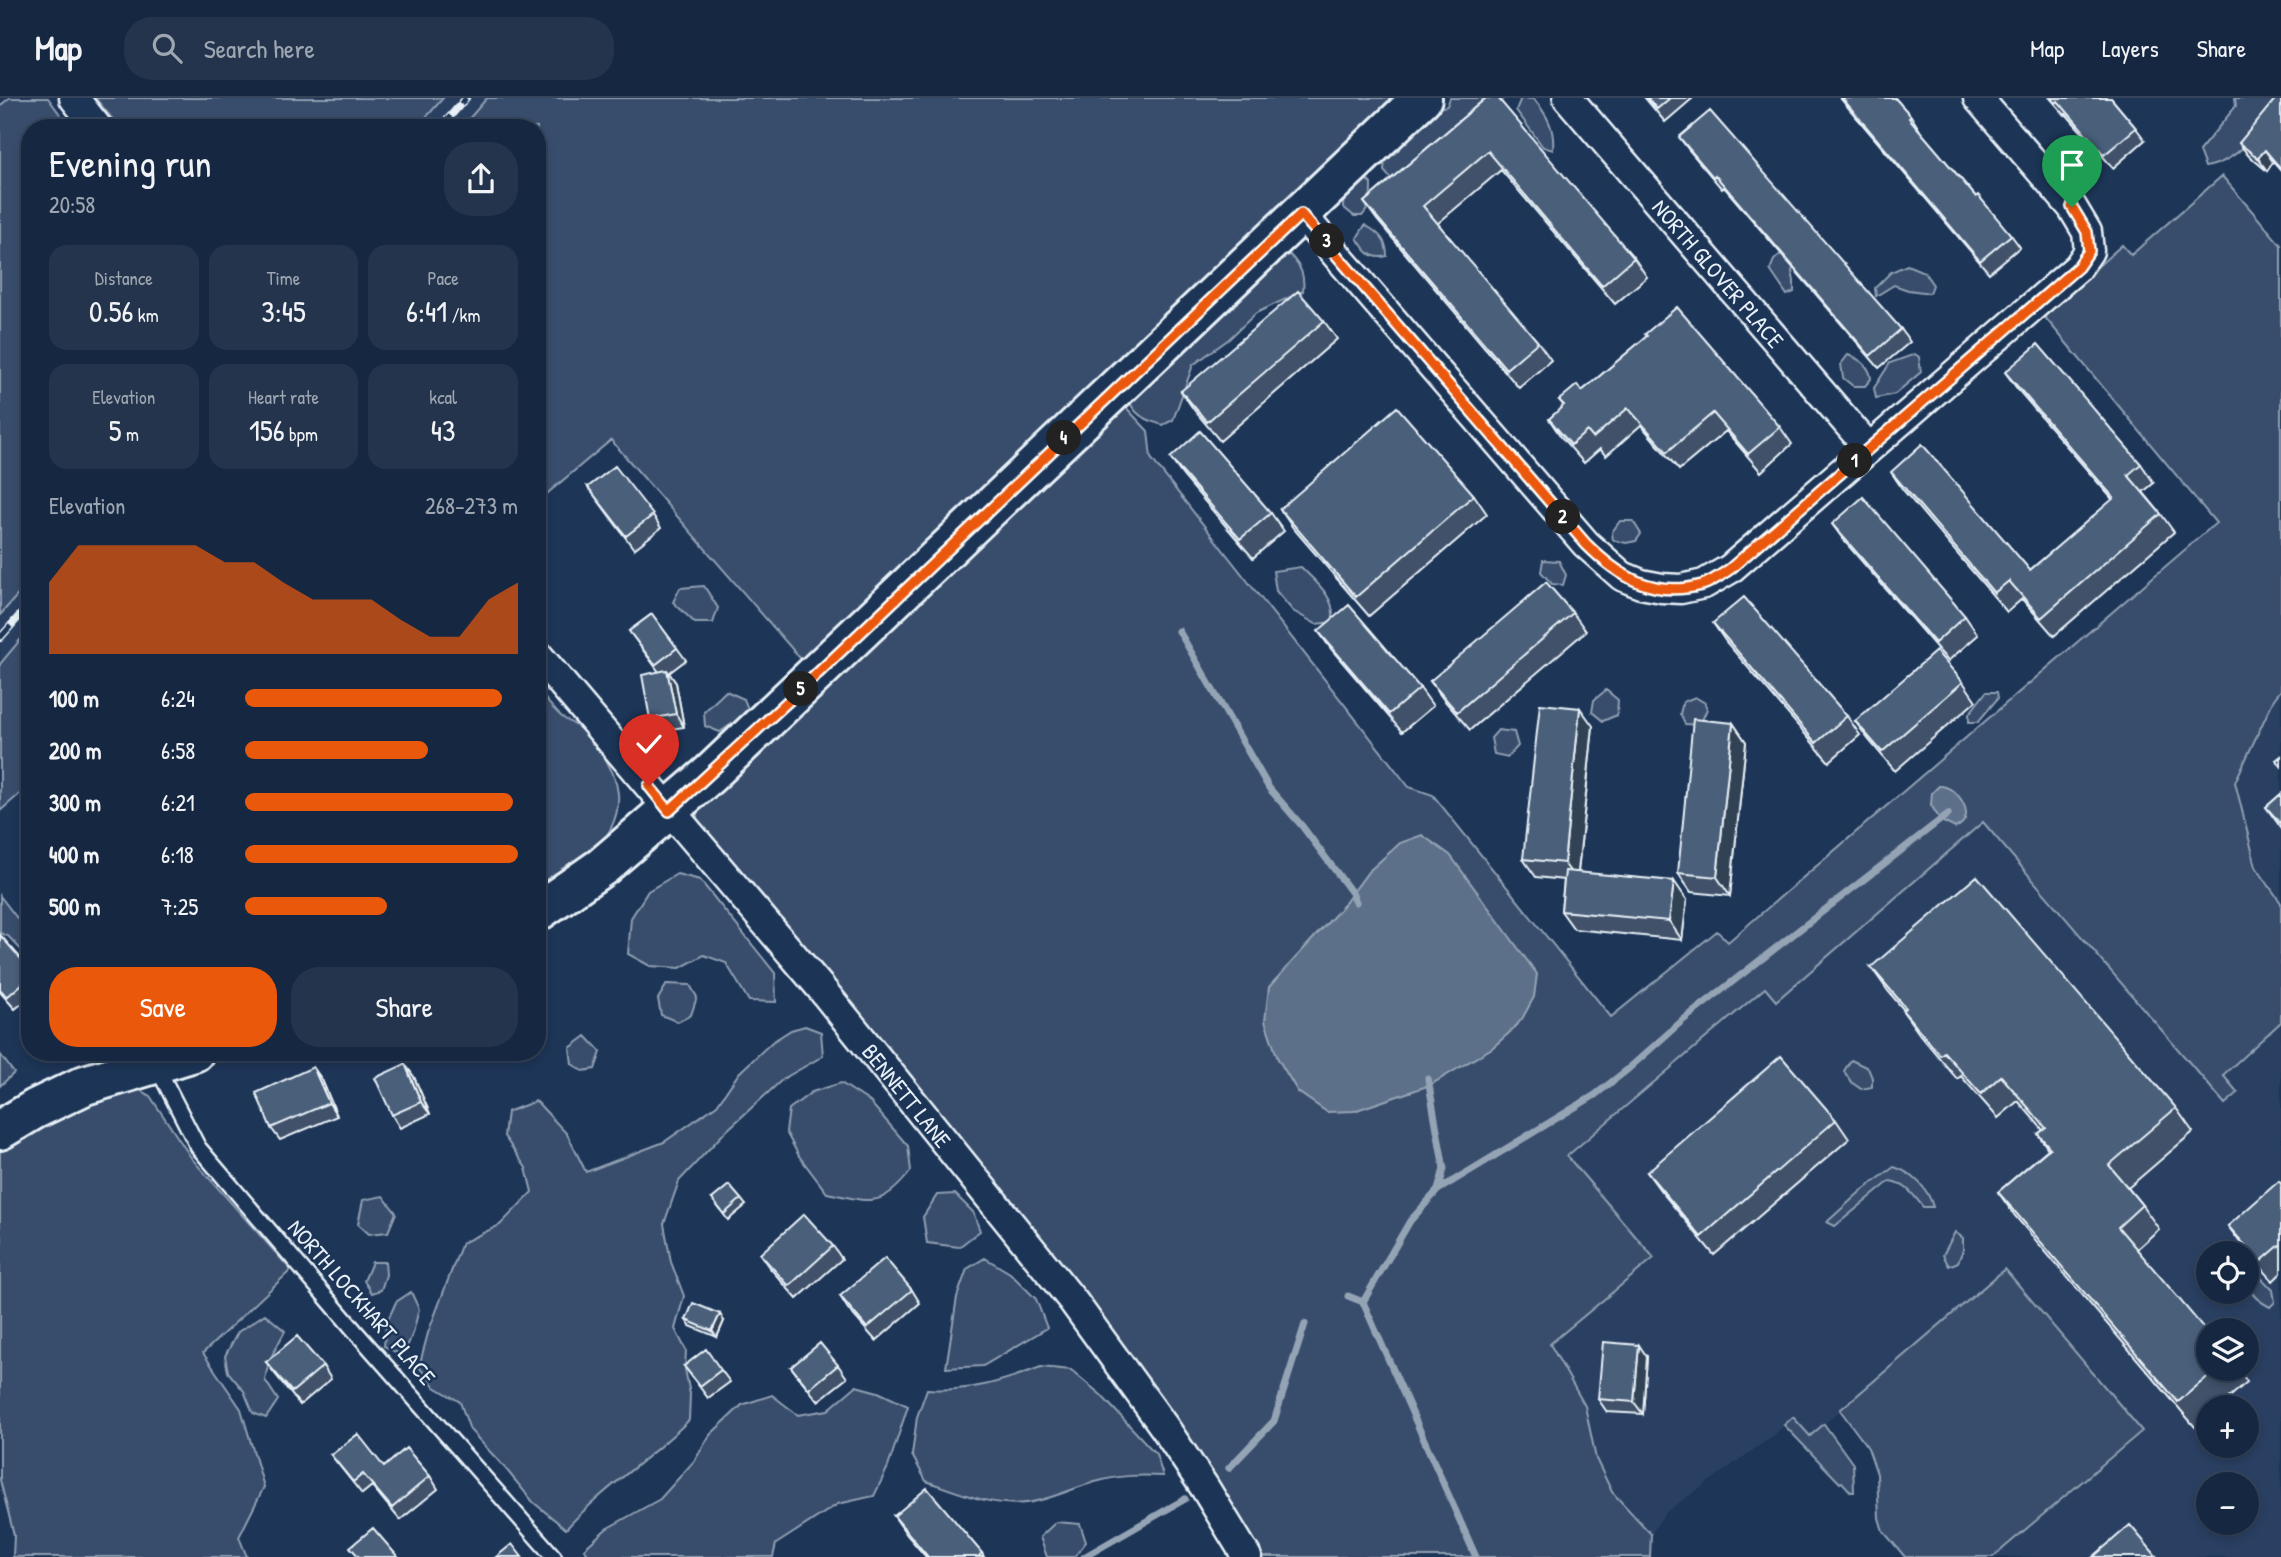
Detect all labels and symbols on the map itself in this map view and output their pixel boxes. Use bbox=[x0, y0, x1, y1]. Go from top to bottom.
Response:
pin bbox=[2042, 135, 2102, 207]
street label: NORTH GLOVER PLACE bbox=[1646, 192, 1791, 354]
pin: 3 bbox=[1310, 223, 1344, 258]
pin: 4 bbox=[1046, 420, 1082, 456]
pin: 1 bbox=[1838, 444, 1872, 478]
pin: 2 bbox=[1546, 500, 1580, 534]
pin: 5 bbox=[784, 672, 818, 706]
pin bbox=[619, 714, 679, 786]
street label: BENNETT LANE bbox=[856, 1037, 959, 1154]
street label: NORTH LOCKHART PLACE bbox=[281, 1212, 443, 1392]

